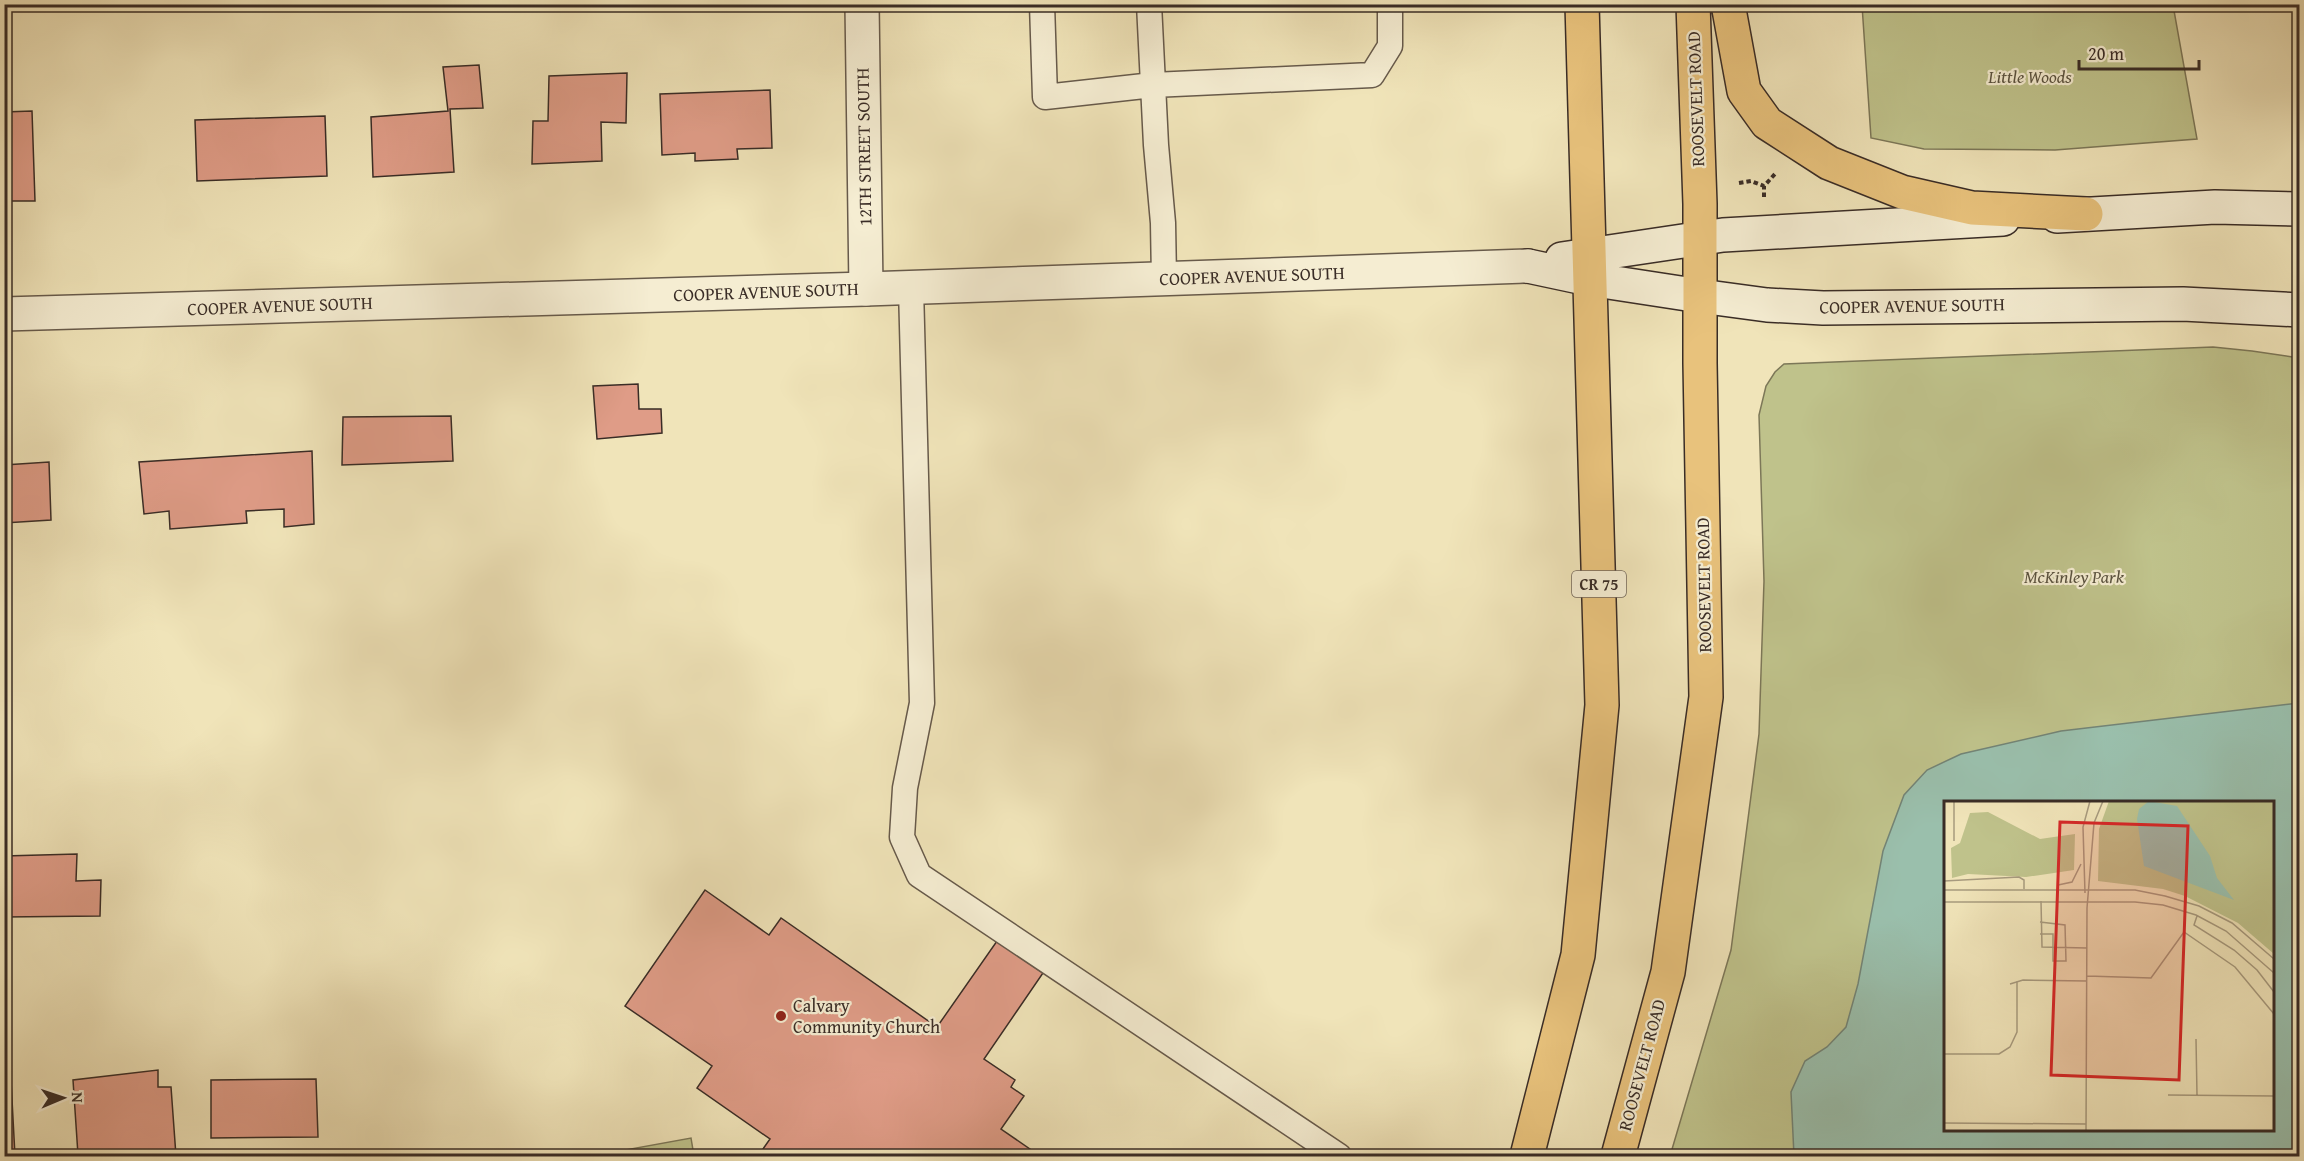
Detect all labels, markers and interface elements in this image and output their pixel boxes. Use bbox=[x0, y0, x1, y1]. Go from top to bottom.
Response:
street label: ROOSEVELT ROAD bbox=[1680, 31, 1711, 167]
scale bar bbox=[2079, 33, 2199, 71]
text: 20 m bbox=[2088, 40, 2124, 67]
park label: Little Woods bbox=[1987, 63, 2072, 90]
street label: 12TH STREET SOUTH bbox=[849, 68, 878, 226]
street label: COOPER AVENUE SOUTH bbox=[1159, 259, 1345, 292]
street label: COOPER AVENUE SOUTH bbox=[673, 275, 859, 308]
street label: COOPER AVENUE SOUTH bbox=[187, 289, 373, 322]
street label: COOPER AVENUE SOUTH bbox=[1819, 290, 2005, 321]
street label: ROOSEVELT ROAD bbox=[1689, 517, 1718, 653]
park label: McKinley Park bbox=[2024, 563, 2125, 590]
road number: CR 75 bbox=[1572, 571, 1626, 597]
inset map bbox=[1944, 801, 2274, 1131]
place label: Calvary Community Church bbox=[793, 992, 940, 1040]
street label: ROOSEVELT ROAD bbox=[1611, 996, 1672, 1134]
marker: Calvary Community Church bbox=[774, 1009, 788, 1023]
north arrow bbox=[33, 1068, 93, 1128]
text: N bbox=[66, 1092, 90, 1104]

